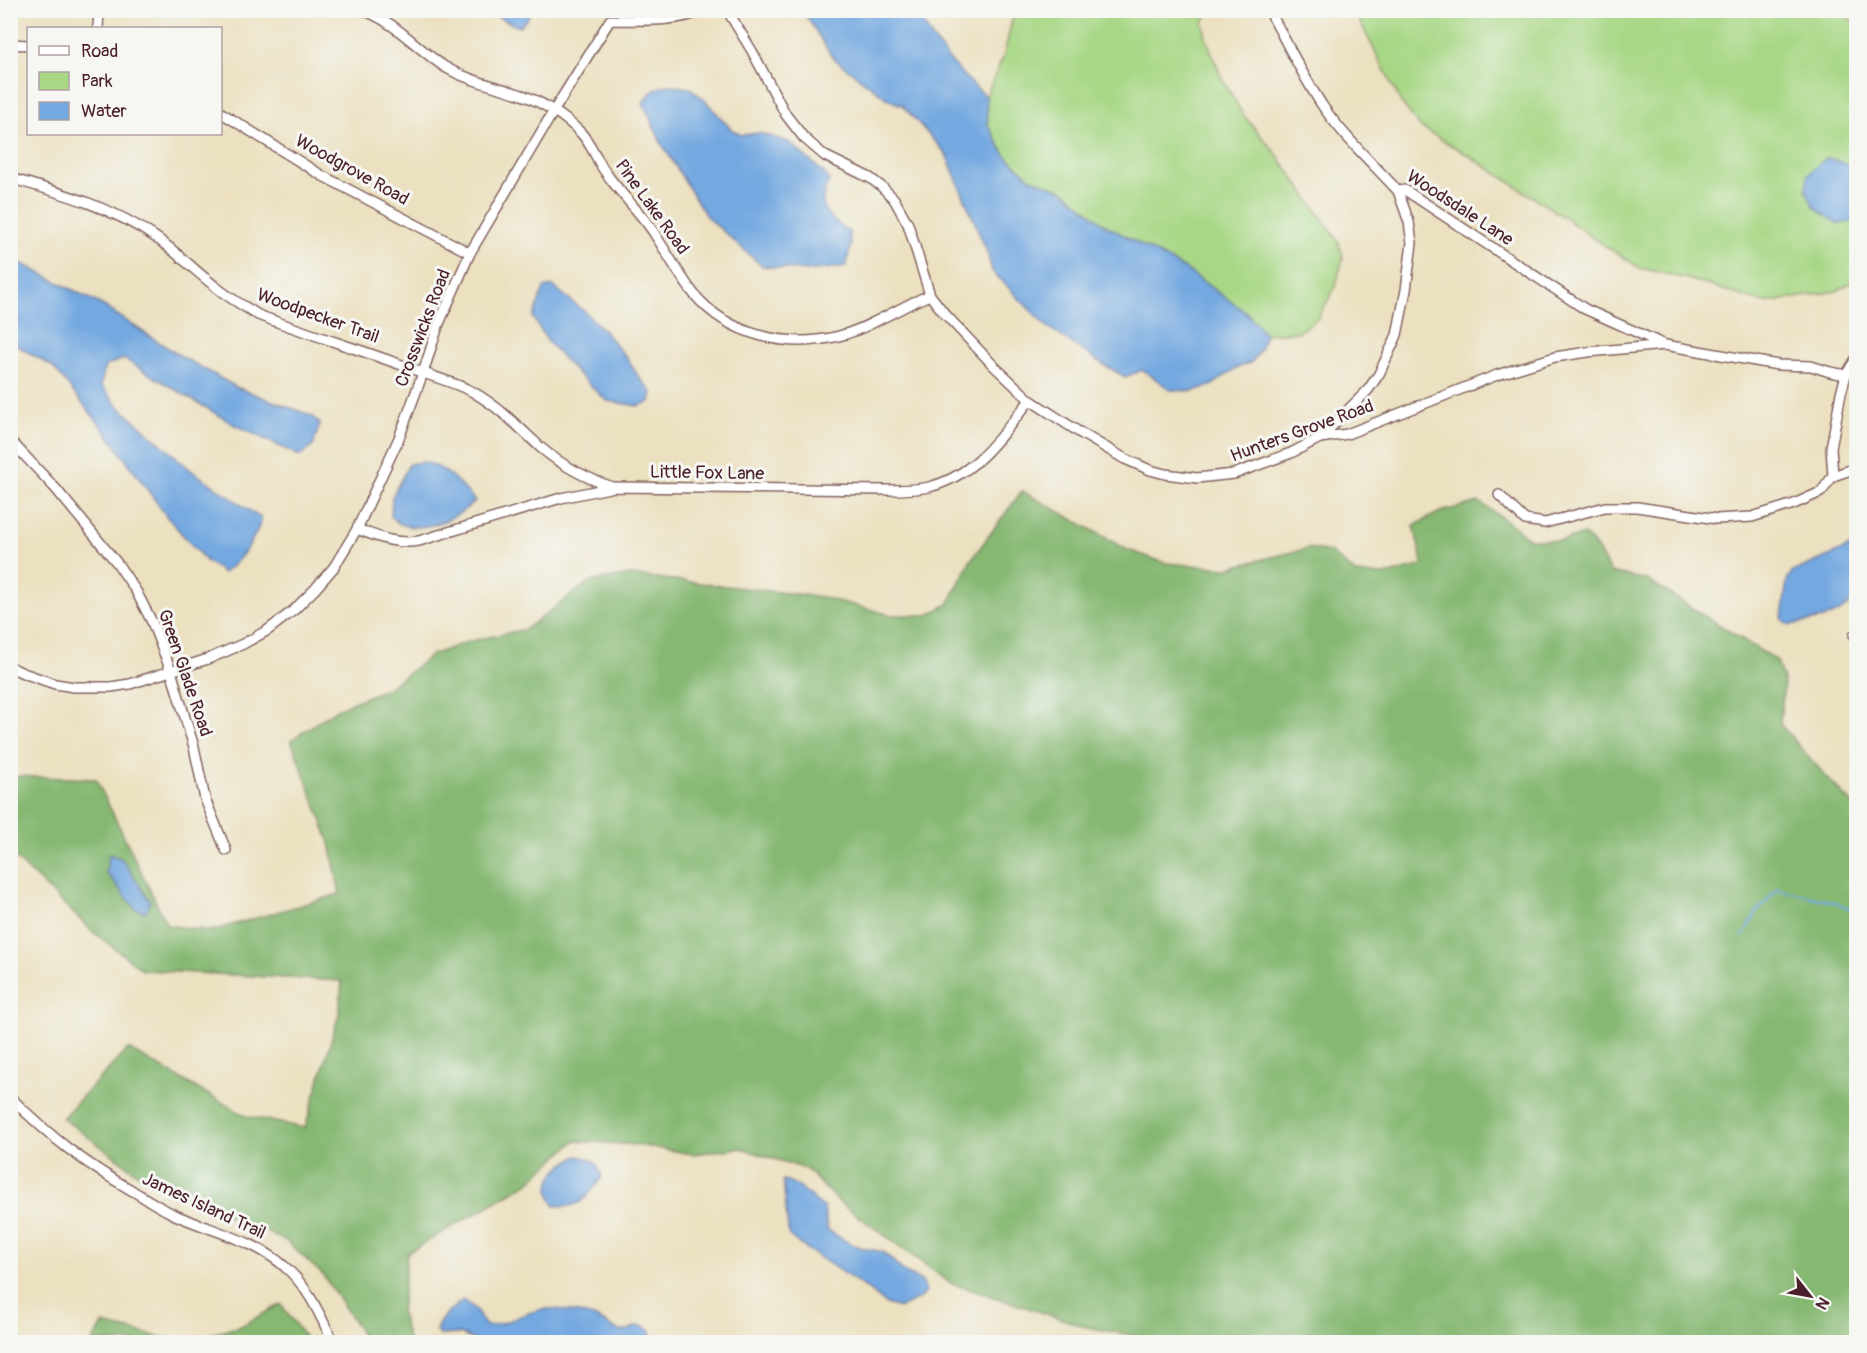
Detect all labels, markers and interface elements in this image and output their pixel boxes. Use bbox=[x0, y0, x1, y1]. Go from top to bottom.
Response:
legend bbox=[27, 27, 222, 135]
text: Road bbox=[81, 40, 118, 63]
text: Park bbox=[81, 70, 113, 93]
text: Water bbox=[81, 100, 127, 123]
street label: Woodgrove Road bbox=[291, 129, 413, 211]
street label: Pine Lake Road bbox=[610, 155, 694, 259]
street label: Woodsdale Lane bbox=[1402, 165, 1518, 251]
street label: Crosswicks Road bbox=[390, 266, 456, 390]
street label: Woodpecker Trail bbox=[254, 283, 382, 349]
street label: Hunters Grove Road bbox=[1227, 394, 1377, 468]
street label: Little Fox Lane bbox=[650, 461, 764, 485]
street label: Green Glade Road bbox=[152, 606, 218, 740]
street label: James Island Trail bbox=[139, 1167, 269, 1245]
north arrow bbox=[1780, 1266, 1840, 1326]
text: N bbox=[1811, 1293, 1833, 1313]

